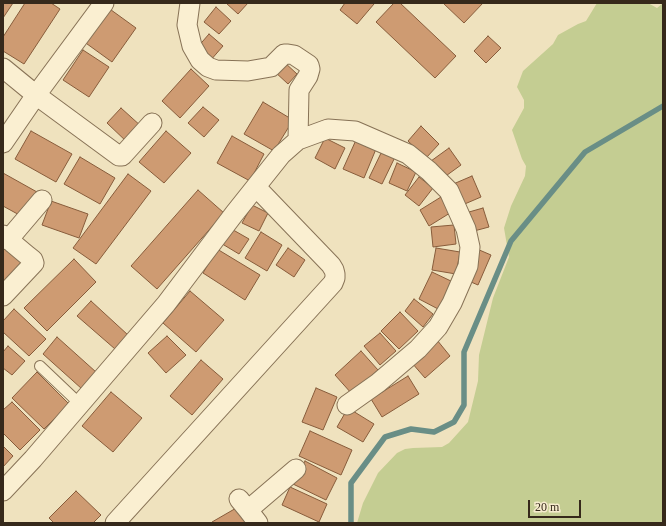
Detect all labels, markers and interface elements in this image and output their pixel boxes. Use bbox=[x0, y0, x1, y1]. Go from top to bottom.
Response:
scale bar bbox=[530, 492, 583, 518]
text: 20 m bbox=[535, 500, 559, 514]

